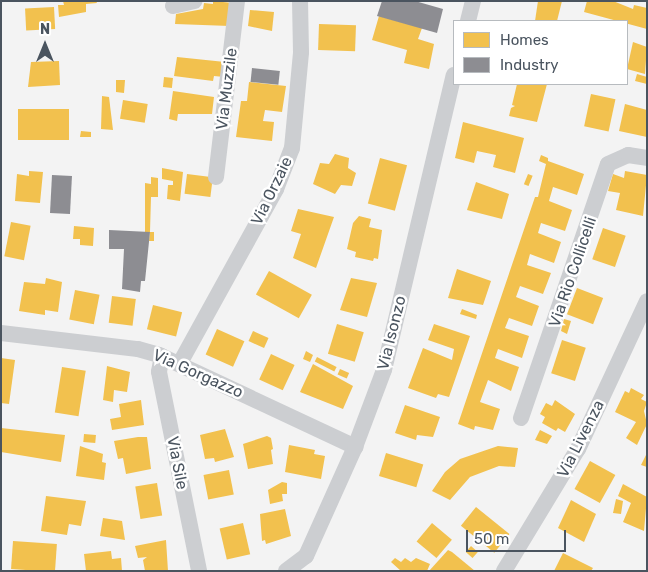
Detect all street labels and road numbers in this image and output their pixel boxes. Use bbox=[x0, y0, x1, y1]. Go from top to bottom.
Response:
street label: Via Muzzile bbox=[212, 47, 242, 131]
street label: Via Orzaie bbox=[247, 154, 297, 228]
street label: Via Rio Collicelli bbox=[545, 214, 601, 330]
street label: Via Isonzo bbox=[374, 294, 410, 372]
street label: Via Gorgazzo bbox=[150, 346, 246, 402]
street label: Via Livenza bbox=[553, 397, 609, 481]
street label: Via Sile bbox=[162, 435, 192, 491]

